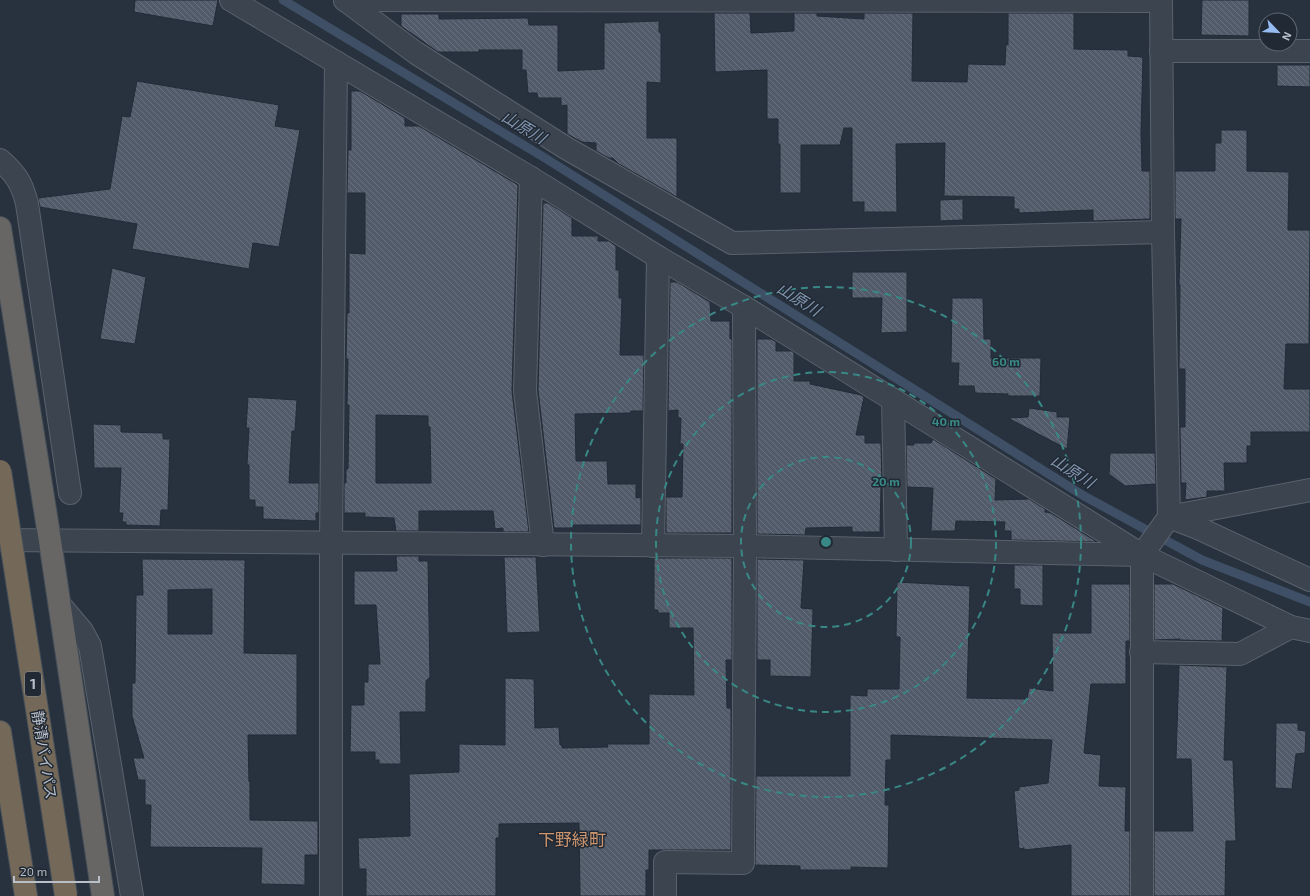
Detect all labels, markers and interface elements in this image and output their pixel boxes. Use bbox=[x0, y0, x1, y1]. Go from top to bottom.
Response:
north arrow bbox=[1258, 12, 1298, 52]
text: N bbox=[1280, 30, 1295, 43]
water label: 山原川 bbox=[499, 106, 551, 148]
water label: 山原川 bbox=[774, 278, 826, 320]
text: 60 m bbox=[992, 354, 1020, 368]
text: 40 m bbox=[932, 414, 960, 428]
water label: 山原川 bbox=[1048, 450, 1100, 492]
text: 20 m bbox=[872, 474, 900, 488]
centre of rings bbox=[819, 535, 833, 549]
road number: 1 bbox=[25, 672, 41, 696]
street label: 静清バイパス bbox=[29, 709, 61, 801]
district label: 下野緑町 bbox=[538, 829, 606, 849]
scale bar bbox=[14, 858, 99, 884]
text: 20 m bbox=[20, 864, 47, 878]

